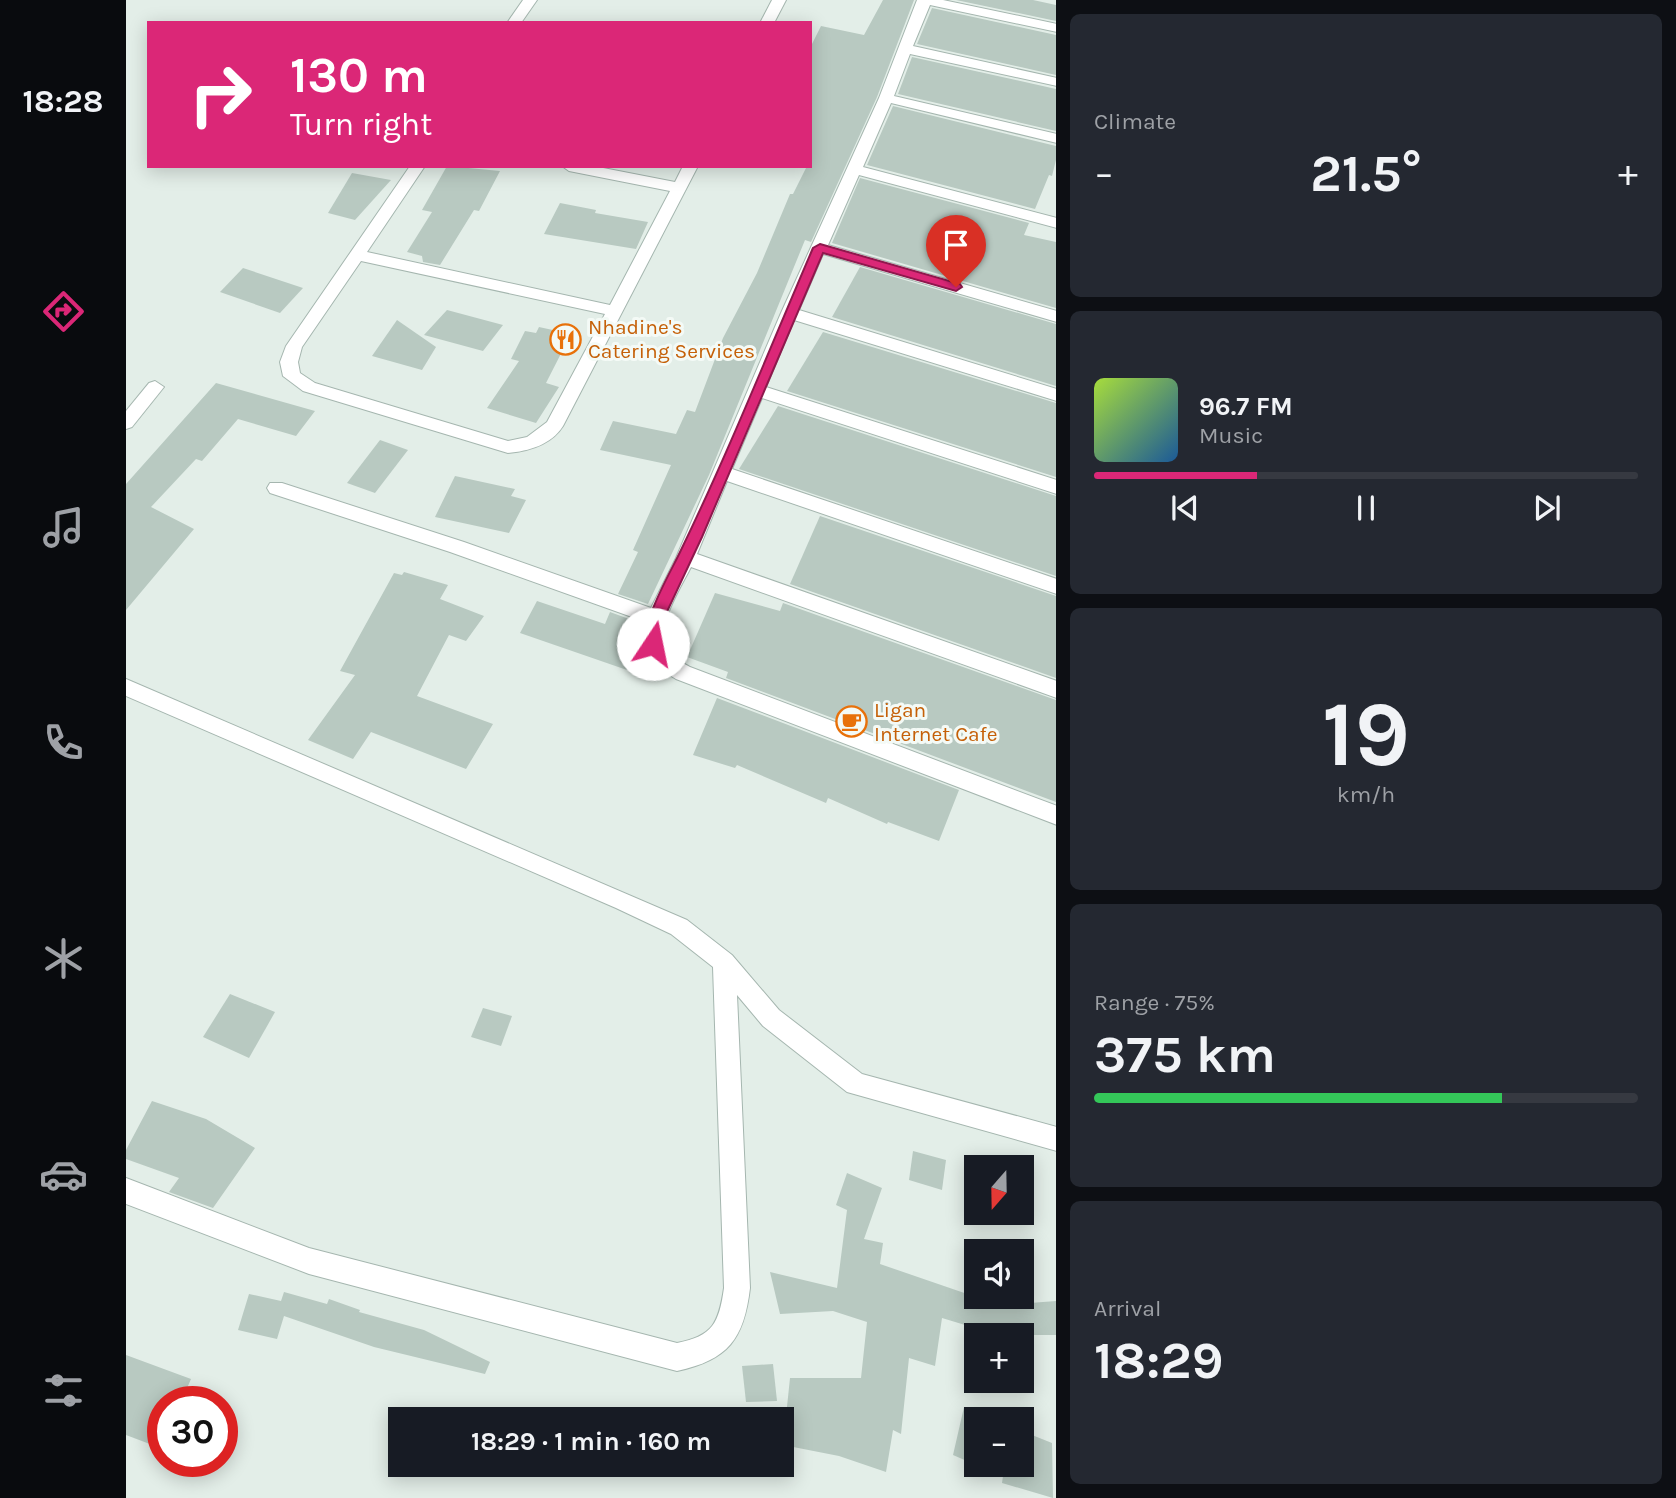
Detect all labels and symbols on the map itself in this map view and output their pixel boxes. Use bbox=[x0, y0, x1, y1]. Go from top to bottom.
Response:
pin bbox=[926, 215, 986, 287]
place label: Nhadine's Catering Services bbox=[588, 315, 755, 363]
restaurant icon: Nhadine's Catering Services bbox=[548, 322, 582, 356]
position arrow bbox=[616, 607, 690, 681]
place label: Ligan Internet Cafe bbox=[874, 698, 998, 746]
cafe icon: Ligan Internet Cafe bbox=[834, 705, 868, 739]
north arrow bbox=[964, 1155, 1034, 1225]
speed limit sign: 30 bbox=[147, 1386, 238, 1477]

